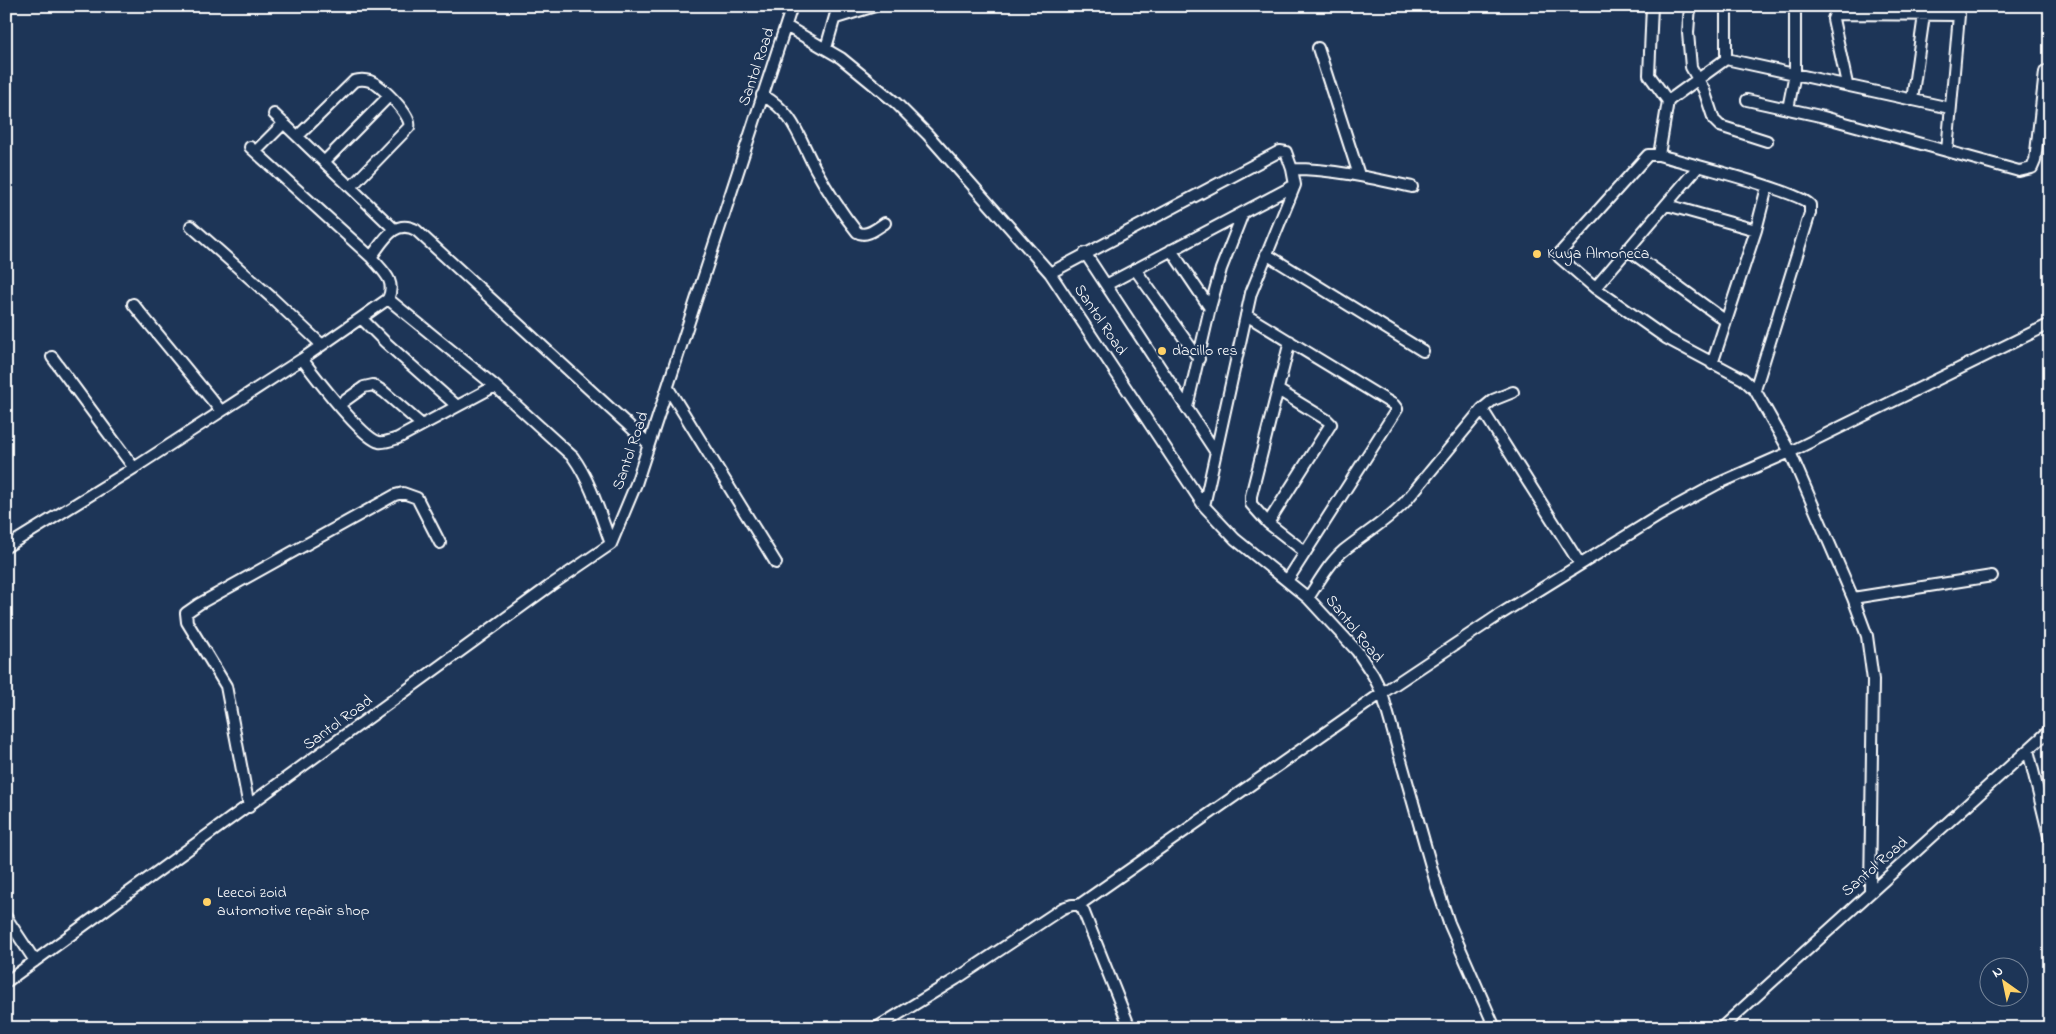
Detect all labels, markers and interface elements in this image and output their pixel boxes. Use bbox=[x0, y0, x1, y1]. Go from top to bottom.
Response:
street label: Santol Road bbox=[732, 25, 782, 109]
place label: Kuya Almoneca bbox=[1547, 242, 1649, 266]
marker: Kuya Almoneca bbox=[1531, 248, 1543, 260]
street label: Santol Road bbox=[1067, 279, 1133, 361]
place label: dacillo res bbox=[1172, 339, 1238, 363]
marker: dacillo res bbox=[1156, 345, 1168, 357]
street label: Santol Road bbox=[606, 409, 656, 493]
street label: Santol Road bbox=[1319, 590, 1389, 668]
street label: Santol Road bbox=[298, 689, 378, 757]
street label: Santol Road bbox=[1836, 831, 1914, 903]
place label: Leecoi zoid automotive repair shop bbox=[217, 881, 370, 923]
marker: Leecoi zoid automotive repair shop bbox=[201, 896, 213, 908]
north arrow bbox=[1978, 956, 2028, 1006]
text: N bbox=[1988, 961, 2007, 984]

